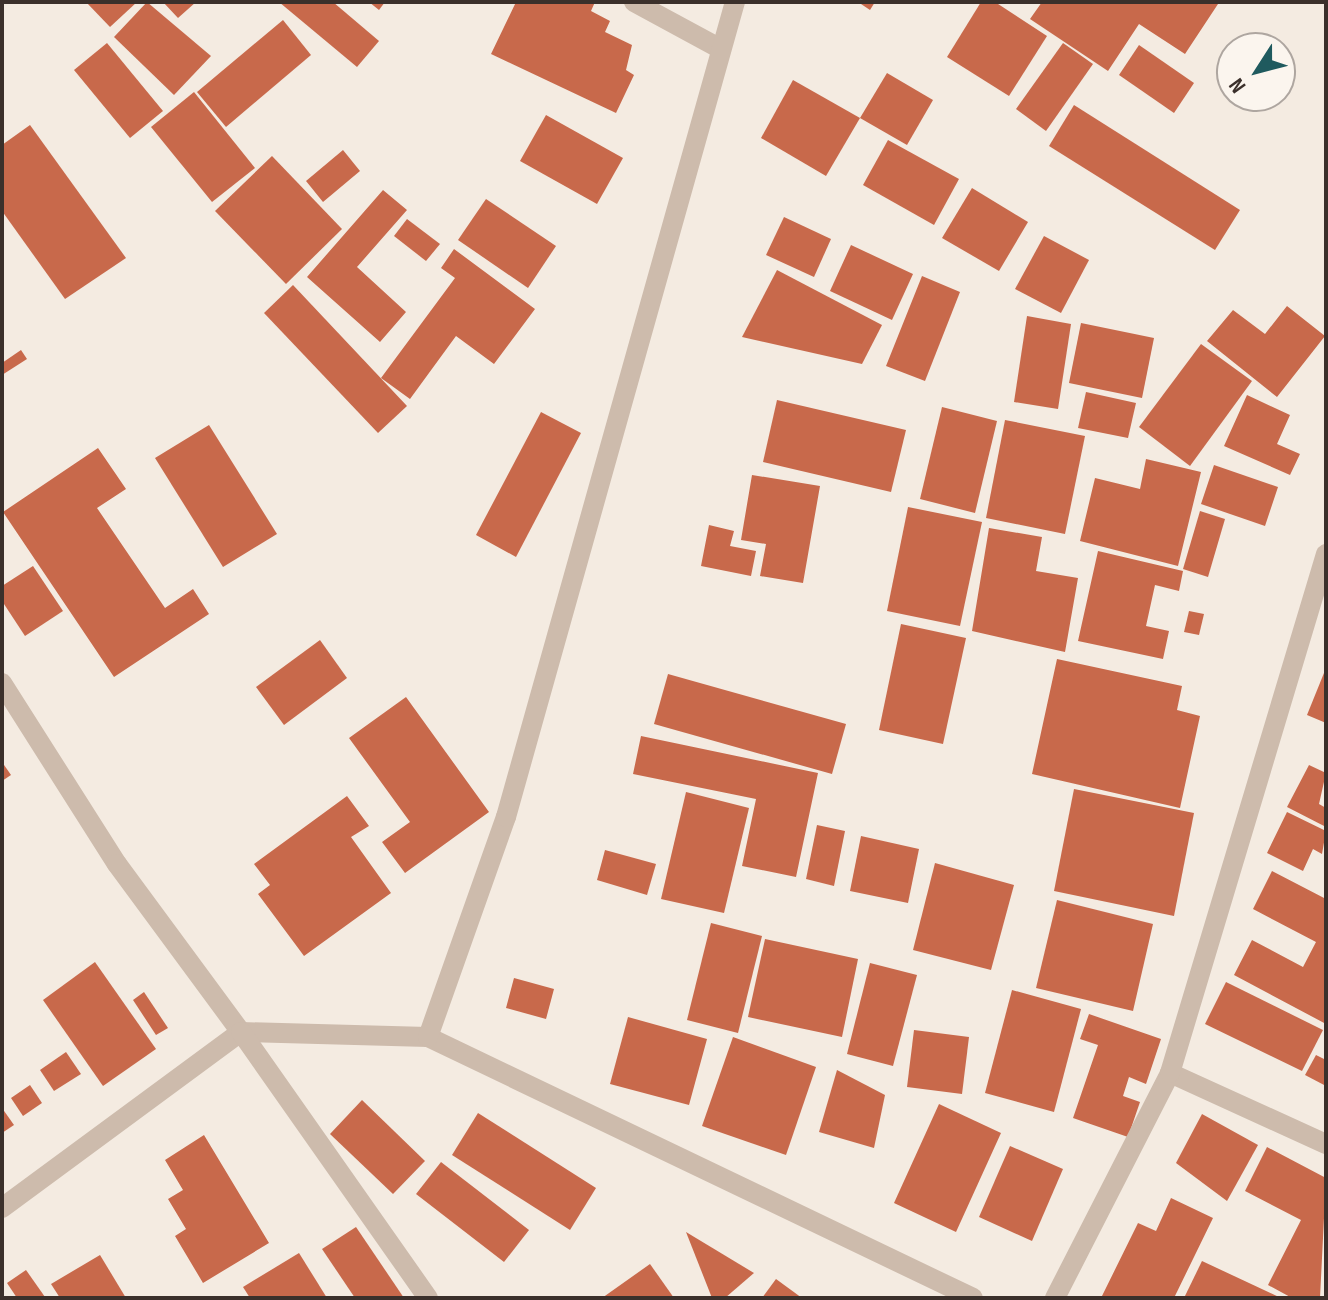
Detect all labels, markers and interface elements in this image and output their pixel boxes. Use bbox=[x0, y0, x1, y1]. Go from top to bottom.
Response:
north arrow bbox=[1216, 32, 1296, 112]
text: N bbox=[1223, 73, 1252, 98]

